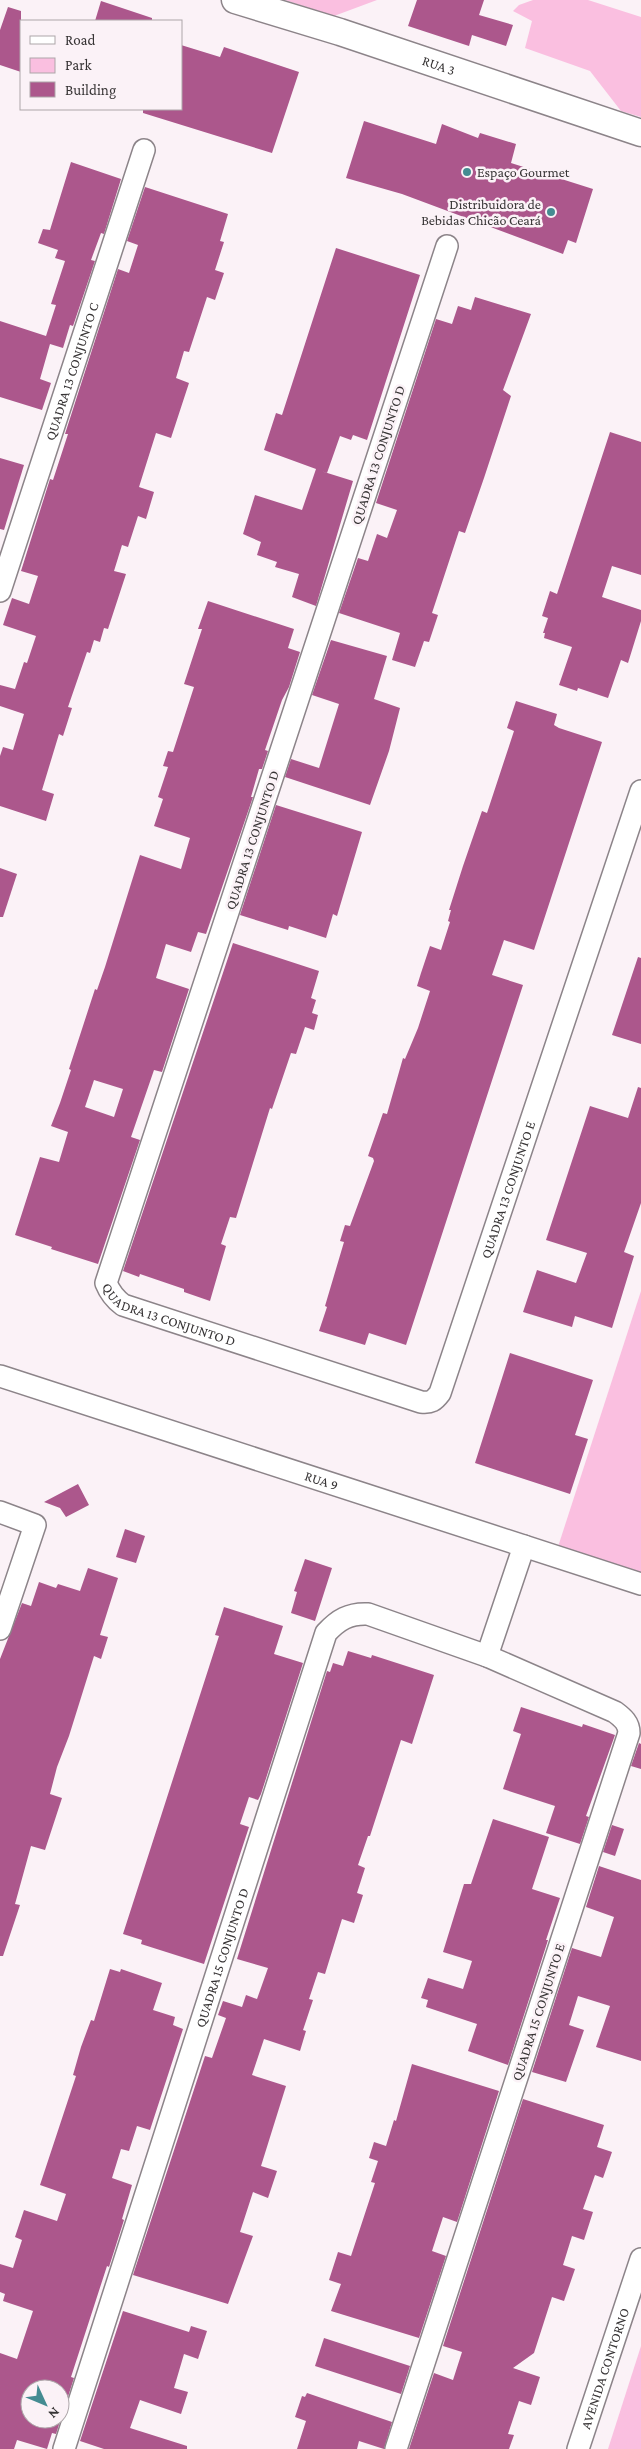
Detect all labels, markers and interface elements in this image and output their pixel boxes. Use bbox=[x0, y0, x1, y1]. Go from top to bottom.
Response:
legend bbox=[20, 20, 182, 110]
text: Road bbox=[65, 32, 96, 48]
street label: RUA 3 bbox=[420, 52, 457, 78]
text: Park bbox=[65, 57, 92, 73]
text: Building bbox=[65, 82, 116, 99]
place label: Espaço Gourmet bbox=[477, 164, 570, 180]
marker: Espaço Gourmet bbox=[461, 166, 473, 178]
place label: Distribuidora de Bebidas Chicão Ceará bbox=[421, 196, 542, 228]
marker: Distribuidora de Bebidas Chicão Ceará bbox=[545, 206, 557, 218]
street label: QUADRA 13 CONJUNTO C bbox=[42, 300, 102, 443]
street label: QUADRA 13 CONJUNTO D bbox=[348, 383, 408, 527]
street label: QUADRA 13 CONJUNTO D bbox=[222, 768, 282, 912]
street label: QUADRA 13 CONJUNTO E bbox=[478, 1119, 538, 1260]
street label: QUADRA 13 CONJUNTO D bbox=[99, 1280, 238, 1349]
street label: RUA 9 bbox=[303, 1467, 340, 1493]
street label: QUADRA 15 CONJUNTO D bbox=[192, 1886, 252, 2029]
street label: QUADRA 15 CONJUNTO E bbox=[508, 1941, 568, 2083]
street label: AVENIDA CONTORNO bbox=[577, 2306, 632, 2431]
north arrow bbox=[20, 2379, 70, 2429]
text: N bbox=[45, 2404, 63, 2422]

